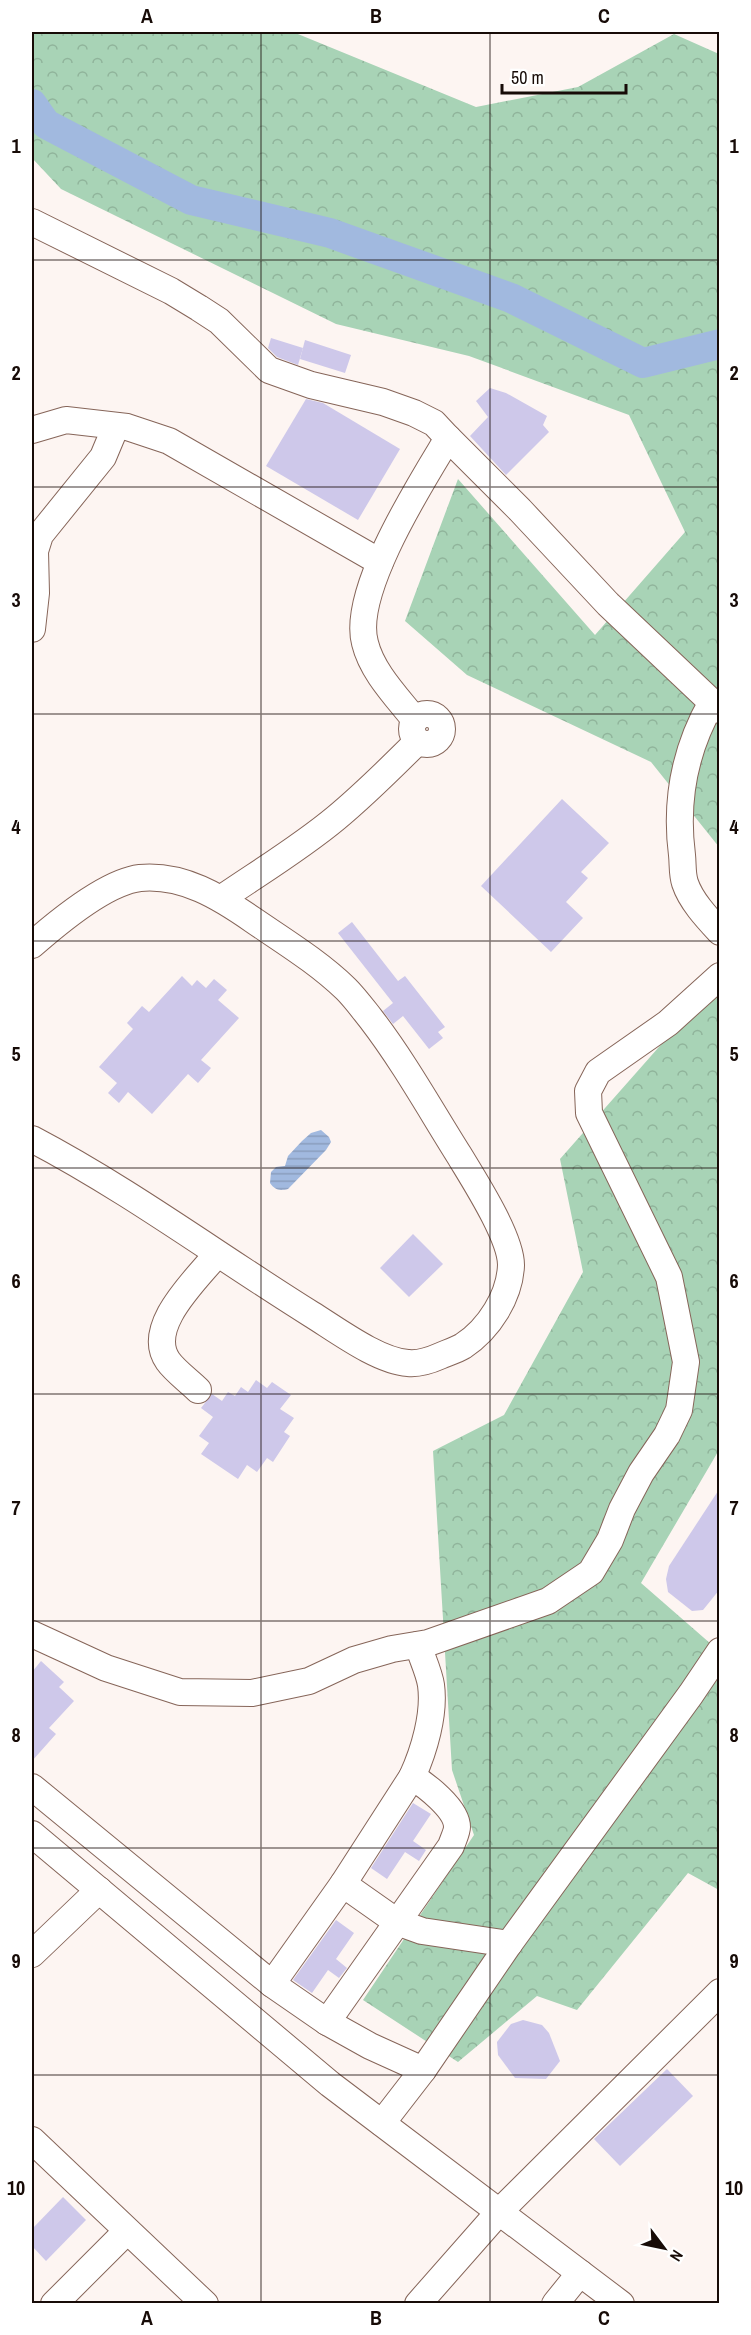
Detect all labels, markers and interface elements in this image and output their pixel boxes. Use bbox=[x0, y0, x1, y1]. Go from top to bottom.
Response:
text: A bbox=[141, 2, 153, 29]
text: B bbox=[370, 2, 382, 29]
text: C bbox=[598, 2, 610, 29]
scale bar bbox=[502, 57, 626, 95]
text: 50 m bbox=[511, 65, 544, 90]
text: 1 bbox=[11, 132, 21, 159]
text: 1 bbox=[729, 132, 739, 159]
text: 2 bbox=[11, 359, 21, 386]
text: 2 bbox=[729, 359, 739, 386]
text: 3 bbox=[11, 586, 21, 613]
text: 3 bbox=[729, 586, 739, 613]
text: 4 bbox=[11, 813, 21, 840]
text: 4 bbox=[729, 813, 739, 840]
text: 5 bbox=[11, 1040, 21, 1067]
text: 5 bbox=[729, 1040, 739, 1067]
text: 6 bbox=[11, 1267, 21, 1294]
text: 6 bbox=[729, 1267, 739, 1294]
text: 7 bbox=[11, 1494, 21, 1521]
text: 7 bbox=[729, 1494, 739, 1521]
text: 8 bbox=[11, 1721, 21, 1748]
text: 8 bbox=[729, 1721, 739, 1748]
text: 9 bbox=[11, 1947, 21, 1974]
text: 9 bbox=[729, 1947, 739, 1974]
text: 10 bbox=[7, 2174, 25, 2201]
text: 10 bbox=[725, 2174, 743, 2201]
north arrow bbox=[634, 2218, 694, 2278]
text: N bbox=[665, 2246, 689, 2266]
text: A bbox=[141, 2304, 153, 2331]
text: B bbox=[370, 2304, 382, 2331]
text: C bbox=[598, 2304, 610, 2331]

